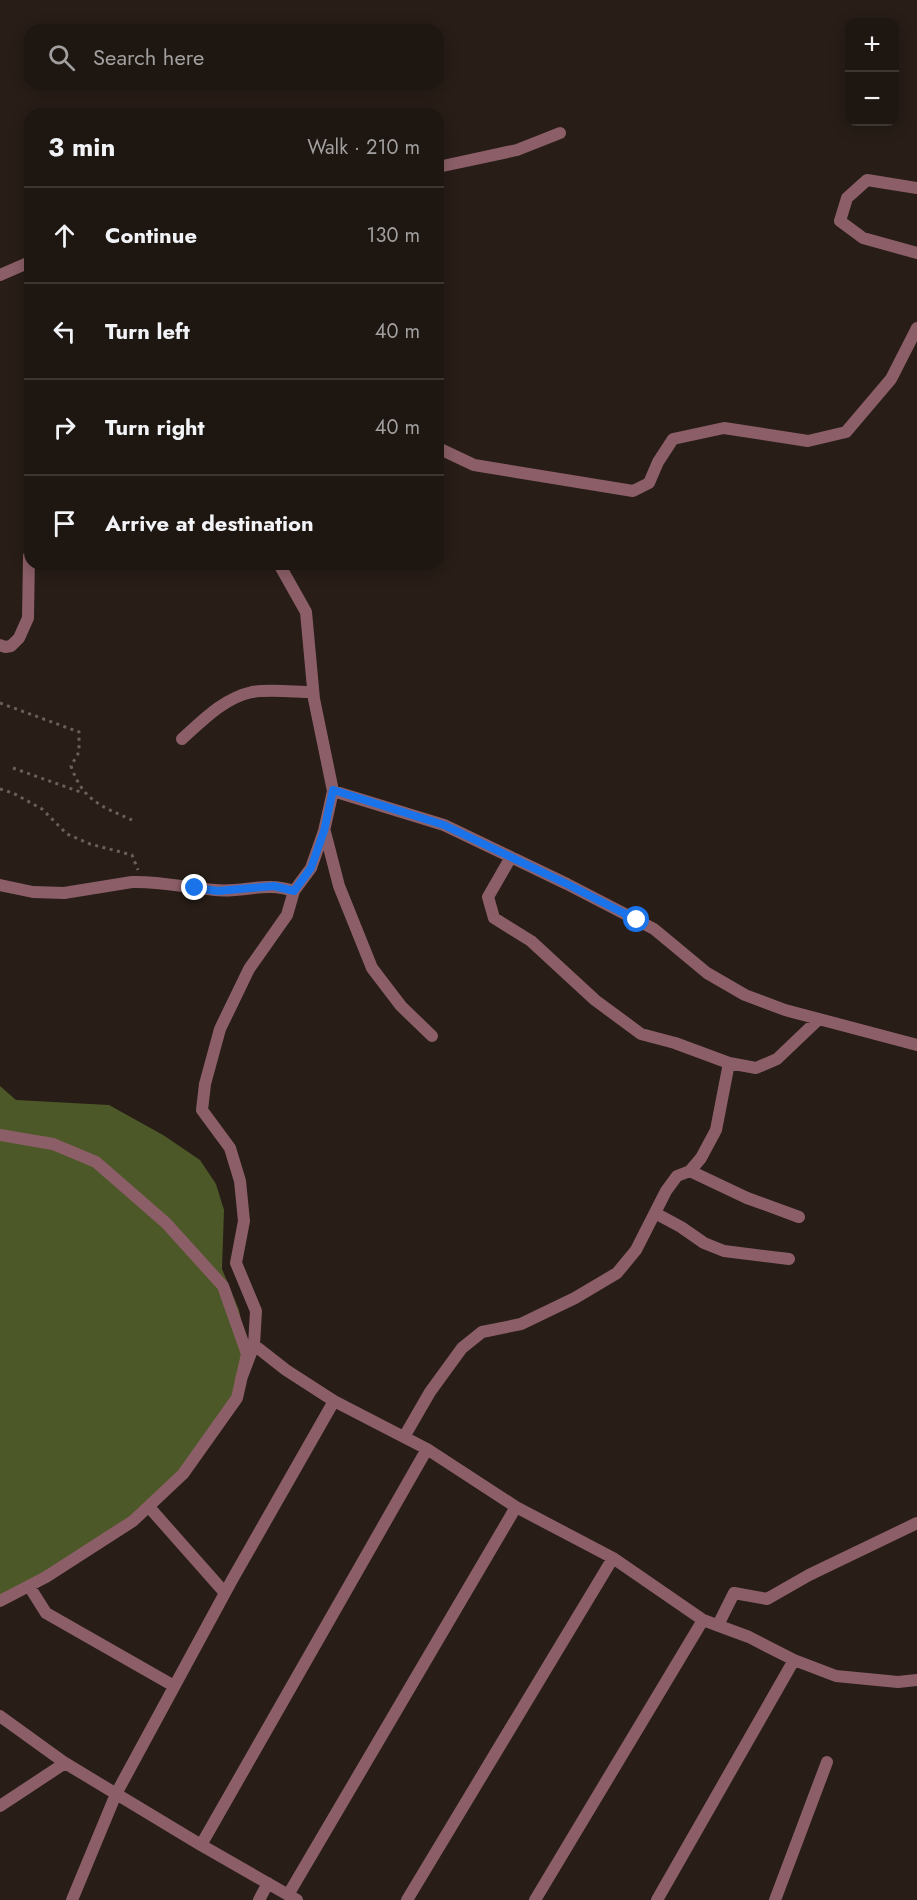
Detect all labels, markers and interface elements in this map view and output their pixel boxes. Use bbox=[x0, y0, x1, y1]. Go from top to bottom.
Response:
map controls bbox=[845, 18, 899, 126]
button: + bbox=[845, 18, 899, 72]
search box bbox=[24, 24, 444, 90]
icon: search bbox=[45, 41, 78, 74]
text: Search here bbox=[93, 41, 204, 73]
button: − bbox=[845, 72, 899, 126]
text: 3 min bbox=[48, 128, 115, 166]
text: Walk · 210 m bbox=[307, 133, 420, 162]
icon: ahead bbox=[48, 219, 81, 252]
text: Continue bbox=[105, 219, 197, 251]
text: 130 m bbox=[366, 221, 420, 250]
icon: left bbox=[48, 315, 81, 348]
text: Turn left bbox=[105, 315, 190, 347]
text: 40 m bbox=[375, 317, 420, 346]
icon: right bbox=[48, 411, 81, 444]
text: Turn right bbox=[105, 411, 205, 443]
text: 40 m bbox=[375, 413, 420, 442]
icon: arrive bbox=[48, 507, 81, 540]
text: Arrive at destination bbox=[105, 507, 314, 539]
route end bbox=[181, 874, 207, 900]
route start bbox=[623, 906, 649, 932]

